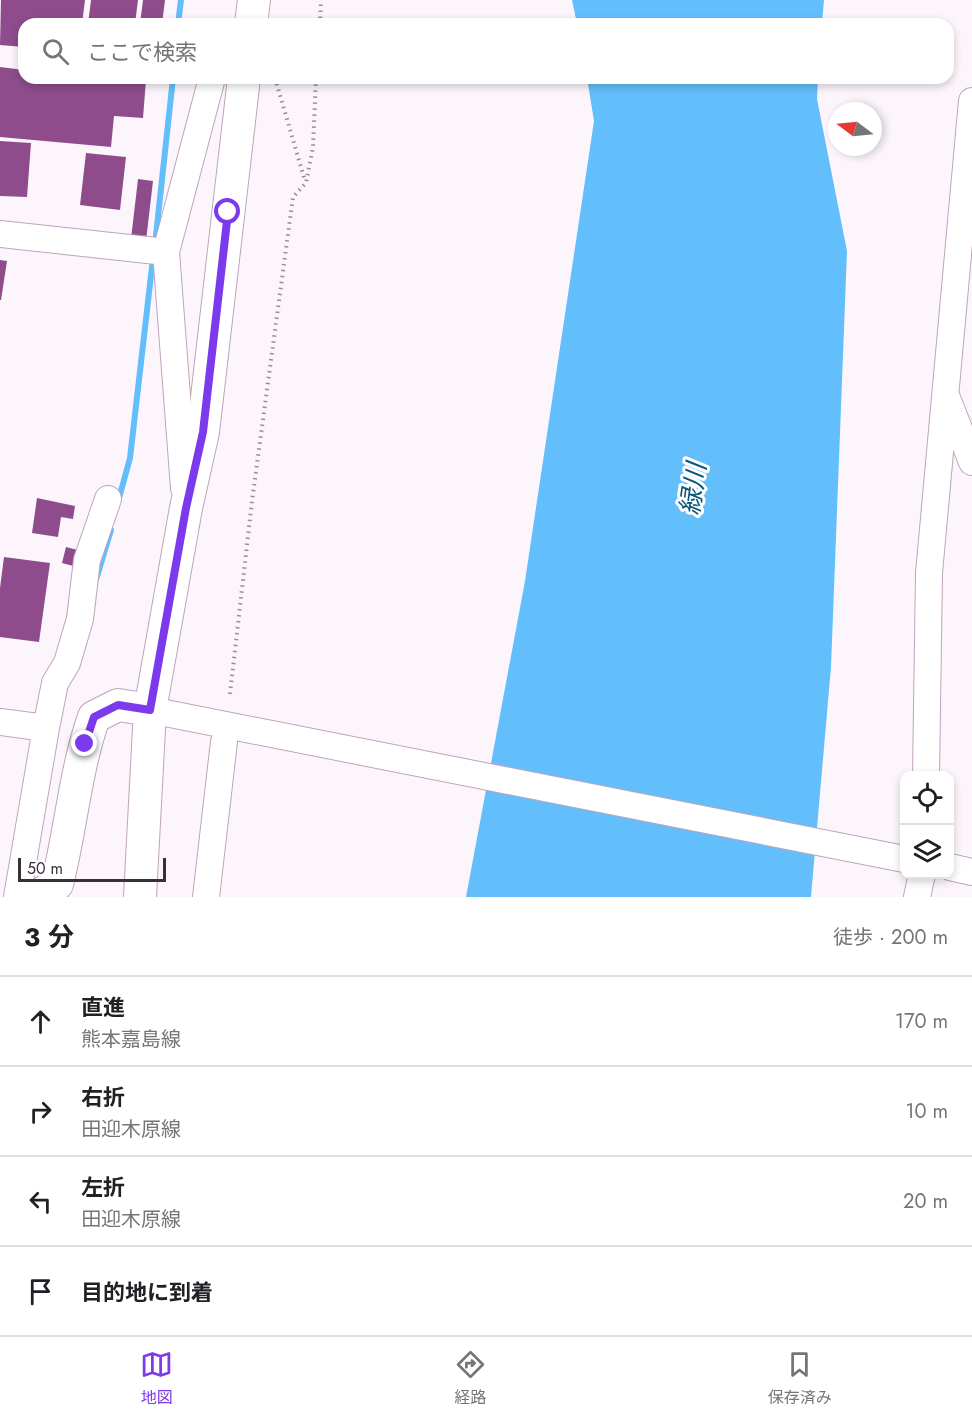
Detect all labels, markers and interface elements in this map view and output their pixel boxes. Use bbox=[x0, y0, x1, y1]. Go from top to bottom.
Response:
search box bbox=[18, 18, 954, 84]
icon: search bbox=[39, 35, 72, 68]
text: ここで検索 bbox=[87, 36, 197, 68]
north arrow bbox=[828, 102, 882, 156]
route start bbox=[214, 198, 240, 224]
water label: 緑川 bbox=[671, 458, 716, 517]
route end bbox=[71, 730, 97, 756]
map controls bbox=[900, 771, 954, 879]
button: locate bbox=[900, 771, 954, 825]
button: layers bbox=[900, 825, 954, 879]
scale bar bbox=[18, 855, 166, 882]
text: 50 m bbox=[27, 857, 63, 880]
text: 3 分 bbox=[24, 918, 74, 956]
text: 徒歩 · 200 m bbox=[833, 923, 948, 952]
text: 直進 bbox=[81, 991, 125, 1023]
icon: ahead bbox=[24, 1005, 57, 1038]
text: 170 m bbox=[895, 1007, 948, 1036]
text: 熊本嘉島線 bbox=[81, 1025, 181, 1054]
text: 右折 bbox=[81, 1081, 125, 1113]
icon: right bbox=[24, 1095, 57, 1128]
text: 10 m bbox=[905, 1097, 948, 1126]
text: 田迎木原線 bbox=[81, 1115, 181, 1144]
text: 左折 bbox=[81, 1171, 125, 1203]
icon: left bbox=[24, 1185, 57, 1218]
text: 20 m bbox=[903, 1187, 948, 1216]
text: 田迎木原線 bbox=[81, 1205, 181, 1234]
icon: arrive bbox=[24, 1275, 57, 1308]
text: 目的地に到着 bbox=[81, 1276, 213, 1308]
tab: 地図 bbox=[140, 1348, 173, 1409]
tab: 経路 bbox=[454, 1348, 487, 1409]
tab: 保存済み bbox=[768, 1348, 832, 1409]

